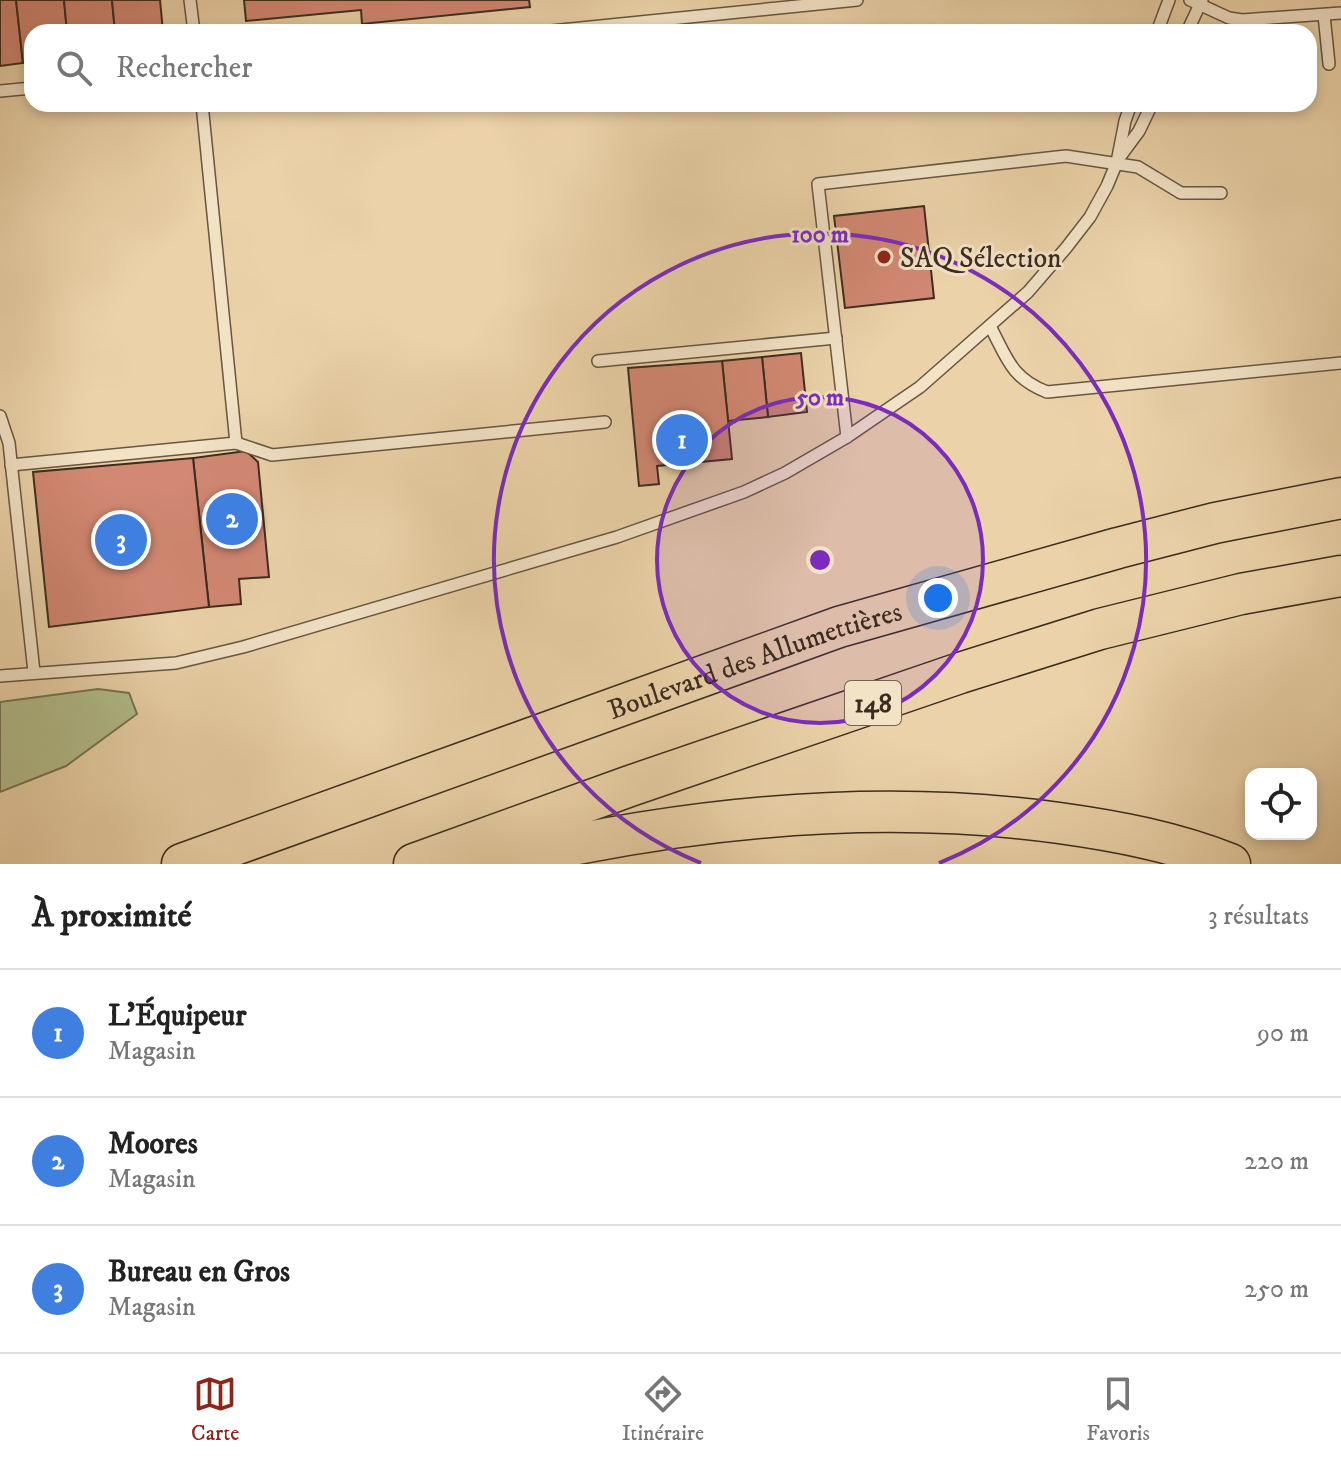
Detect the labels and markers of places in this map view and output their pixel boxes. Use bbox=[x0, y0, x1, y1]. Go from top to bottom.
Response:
place label: SAQ Sélection bbox=[900, 241, 1062, 276]
marker: SAQ Sélection bbox=[875, 248, 893, 266]
pin: 1 bbox=[656, 410, 708, 470]
pin: 2 bbox=[206, 489, 258, 549]
pin: 3 bbox=[95, 510, 147, 570]
centre of rings bbox=[806, 546, 834, 574]

